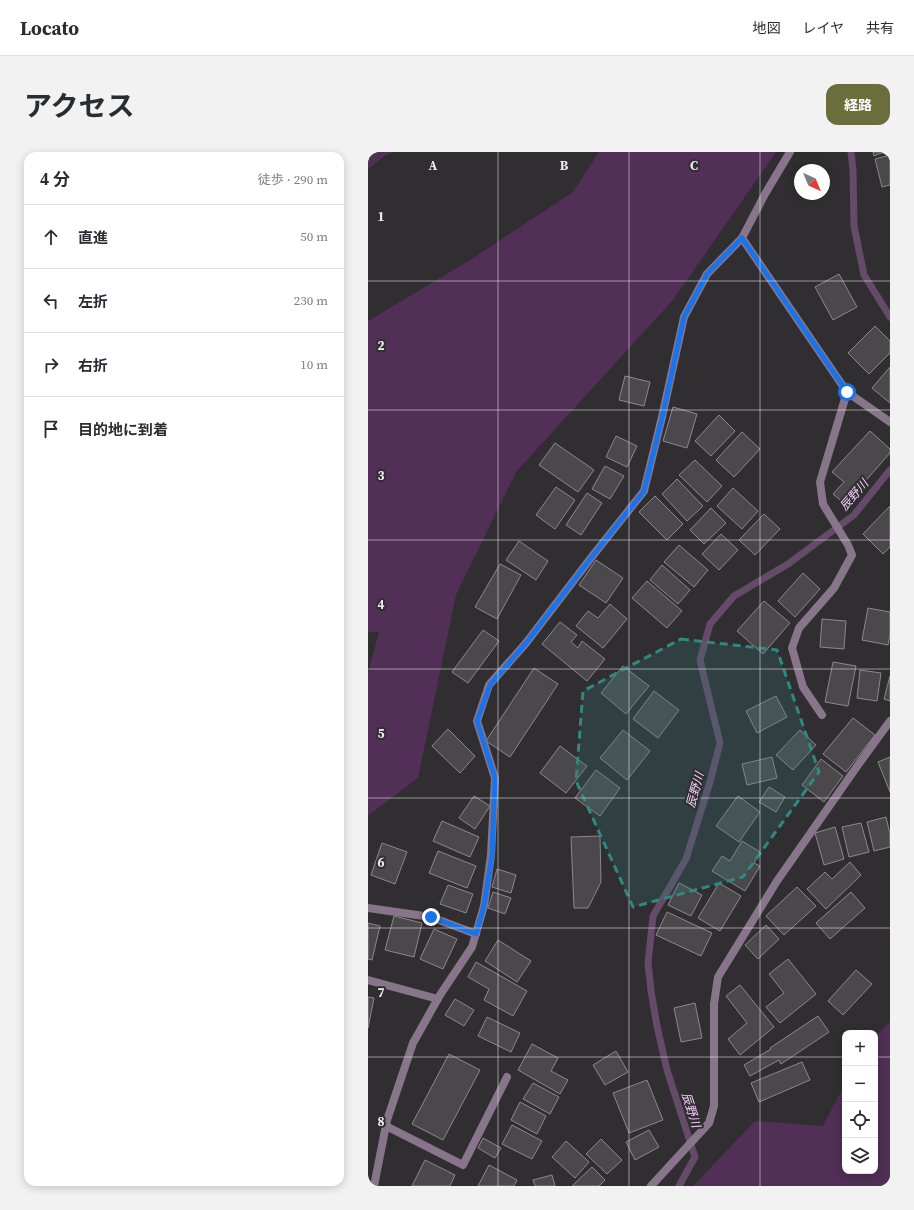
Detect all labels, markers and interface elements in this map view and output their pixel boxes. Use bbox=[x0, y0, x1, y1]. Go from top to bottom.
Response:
text: Locato bbox=[20, 15, 79, 41]
text: 地図 bbox=[752, 18, 780, 38]
text: レイヤ bbox=[802, 18, 844, 38]
text: 共有 bbox=[866, 18, 894, 38]
button: 経路 bbox=[826, 84, 890, 125]
text: アクセス bbox=[24, 87, 135, 125]
text: A bbox=[429, 157, 438, 174]
text: B bbox=[560, 157, 569, 174]
text: C bbox=[690, 157, 698, 174]
north arrow bbox=[794, 164, 830, 200]
text: 4 分 bbox=[40, 167, 70, 191]
text: 徒歩 · 290 m bbox=[258, 171, 328, 188]
text: 1 bbox=[377, 208, 385, 225]
icon: ahead bbox=[40, 226, 62, 248]
text: 直進 bbox=[78, 227, 108, 248]
text: 50 m bbox=[300, 228, 328, 245]
icon: left bbox=[40, 290, 62, 312]
text: 左折 bbox=[78, 291, 108, 312]
text: 230 m bbox=[294, 292, 328, 309]
text: 2 bbox=[377, 337, 385, 354]
icon: right bbox=[40, 354, 62, 376]
text: 右折 bbox=[78, 355, 108, 376]
text: 10 m bbox=[300, 356, 328, 373]
route start bbox=[838, 383, 856, 401]
icon: arrive bbox=[40, 418, 62, 440]
text: 目的地に到着 bbox=[78, 419, 168, 440]
text: 3 bbox=[377, 467, 385, 484]
water label: 辰野川 bbox=[836, 475, 873, 514]
text: 4 bbox=[377, 596, 385, 613]
text: 5 bbox=[377, 725, 385, 742]
water label: 辰野川 bbox=[682, 769, 708, 810]
text: 6 bbox=[377, 854, 385, 871]
route end bbox=[422, 908, 440, 926]
text: 7 bbox=[377, 984, 385, 1001]
map controls bbox=[842, 1030, 878, 1174]
button: + bbox=[842, 1030, 878, 1066]
button: − bbox=[842, 1066, 878, 1102]
water label: 辰野川 bbox=[678, 1090, 705, 1131]
button: locate bbox=[842, 1102, 878, 1138]
text: 8 bbox=[377, 1113, 385, 1130]
button: layers bbox=[842, 1138, 878, 1174]

